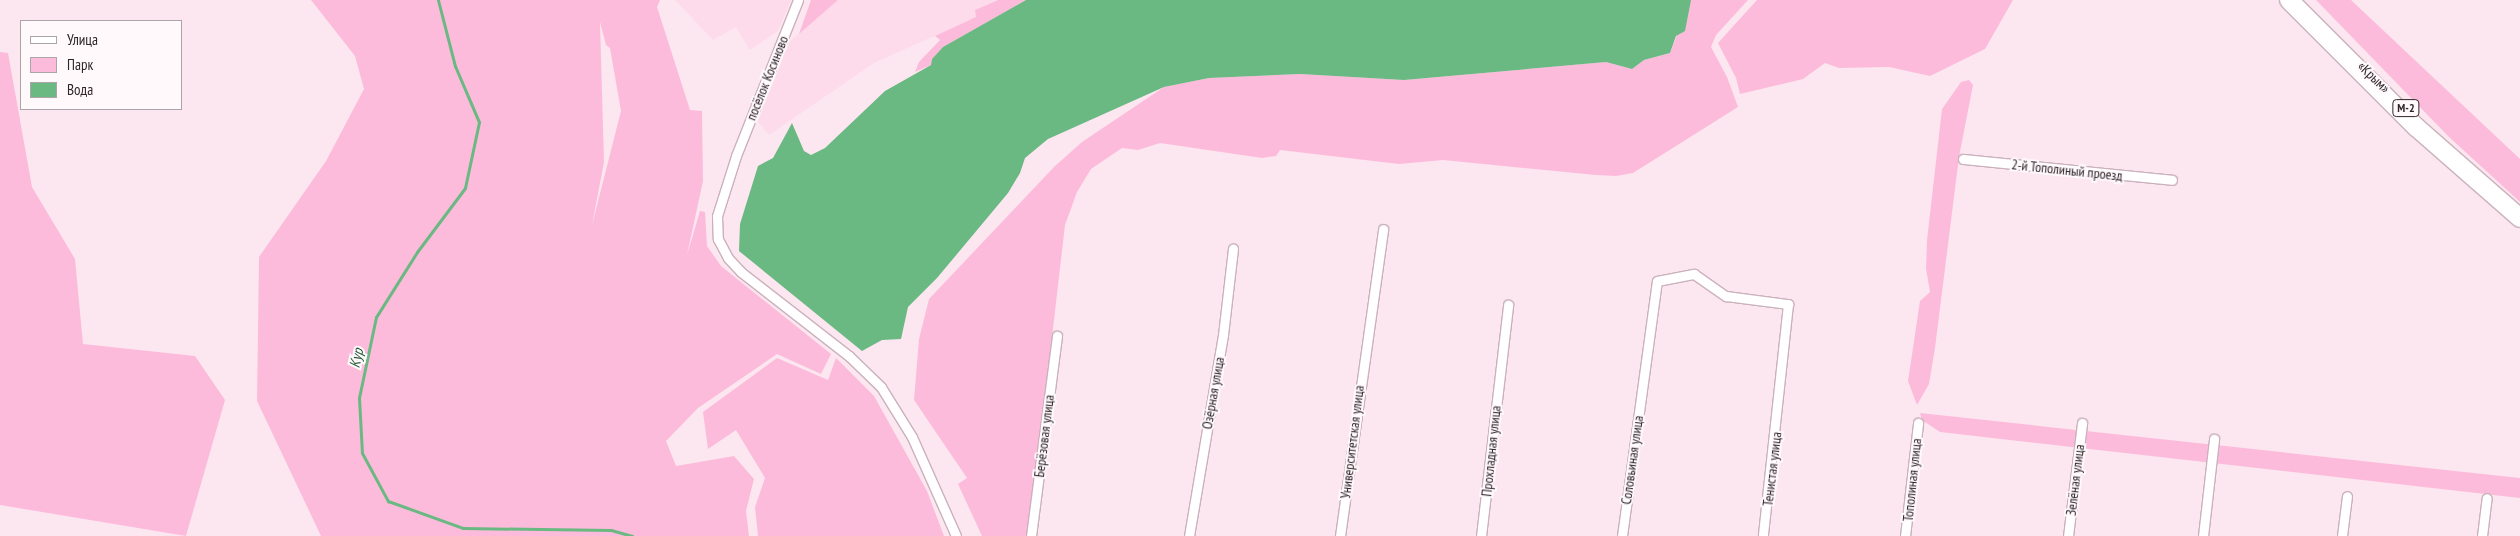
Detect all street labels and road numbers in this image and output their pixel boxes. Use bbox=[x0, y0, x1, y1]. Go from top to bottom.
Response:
street label: посёлок Косиново bbox=[742, 33, 792, 123]
street label: «Крым» bbox=[2354, 58, 2394, 96]
road number: М-2 bbox=[2392, 99, 2420, 118]
street label: 2-й Тополиный проезд bbox=[2010, 156, 2124, 184]
street label: Озёрная улица bbox=[1198, 355, 1228, 431]
street label: Университетская улица bbox=[1337, 384, 1367, 500]
street label: Берёзовая улица bbox=[1031, 394, 1057, 478]
street label: Прохладная улица bbox=[1478, 405, 1504, 497]
street label: Соловьиная улица bbox=[1617, 414, 1647, 506]
street label: Тенистая улица bbox=[1759, 431, 1785, 507]
street label: Тополиная улица bbox=[1899, 438, 1925, 522]
street label: Зелёная улица bbox=[2062, 443, 2088, 517]

